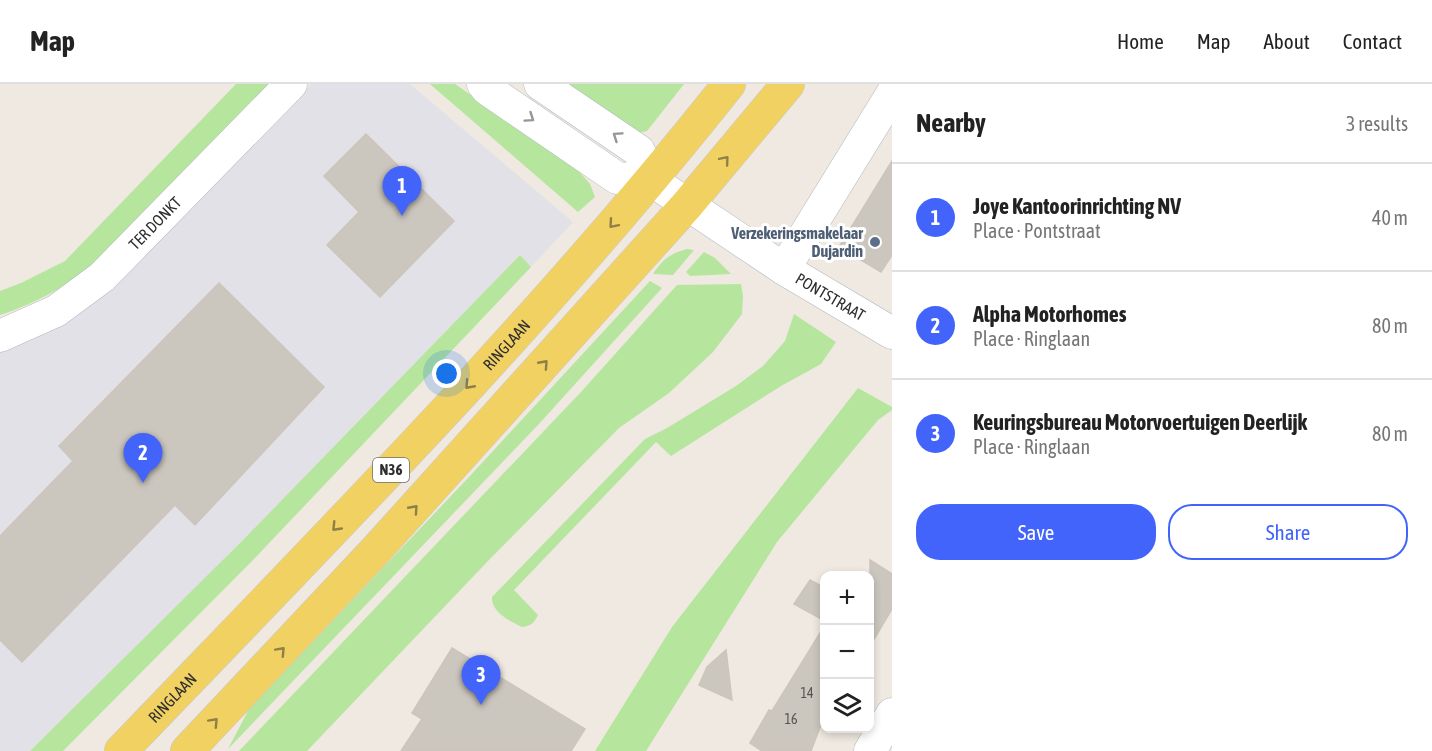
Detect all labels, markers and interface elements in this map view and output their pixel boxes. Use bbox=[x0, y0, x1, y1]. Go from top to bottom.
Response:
text: Map bbox=[30, 25, 75, 57]
text: Home bbox=[1117, 29, 1164, 53]
text: Map bbox=[1197, 29, 1231, 53]
text: About bbox=[1264, 29, 1310, 53]
text: Contact bbox=[1343, 29, 1402, 53]
text: Nearby bbox=[916, 108, 986, 138]
one-way arrow bbox=[524, 111, 535, 122]
text: 3 results bbox=[1346, 112, 1408, 135]
one-way arrow bbox=[613, 132, 624, 143]
one-way arrow bbox=[718, 156, 729, 167]
pin: 1 bbox=[382, 166, 422, 216]
street label: TER DONKT bbox=[125, 193, 185, 253]
text: Joye Kantoorinrichting NV bbox=[973, 193, 1181, 219]
text: 1 bbox=[931, 206, 940, 229]
text: 40 m bbox=[1372, 206, 1408, 229]
one-way arrow bbox=[609, 217, 620, 228]
text: Place · Pontstraat bbox=[973, 219, 1101, 242]
place label: Verzekeringsmakelaar Dujardin bbox=[730, 224, 863, 260]
marker: Verzekeringsmakelaar Dujardin bbox=[868, 235, 882, 249]
street label: PONTSTRAAT bbox=[792, 269, 868, 324]
text: Alpha Motorhomes bbox=[973, 301, 1127, 327]
text: 2 bbox=[931, 314, 940, 337]
text: 80 m bbox=[1372, 314, 1408, 337]
street label: RINGLAAN bbox=[479, 316, 534, 373]
text: Place · Ringlaan bbox=[973, 327, 1090, 350]
your location bbox=[432, 359, 461, 388]
one-way arrow bbox=[537, 360, 548, 371]
one-way arrow bbox=[465, 378, 476, 389]
text: Keuringsbureau Motorvoertuigen Deerlijk bbox=[973, 409, 1307, 435]
text: 3 bbox=[931, 422, 940, 445]
text: 80 m bbox=[1372, 422, 1408, 445]
pin: 2 bbox=[124, 434, 162, 483]
text: Place · Ringlaan bbox=[973, 435, 1090, 458]
road number: N36 bbox=[373, 458, 409, 482]
button: Save bbox=[916, 504, 1156, 560]
button: Share bbox=[1168, 504, 1408, 560]
one-way arrow bbox=[407, 505, 418, 515]
one-way arrow bbox=[332, 520, 343, 531]
map controls bbox=[820, 571, 874, 733]
button: + bbox=[820, 571, 874, 625]
button: − bbox=[820, 625, 874, 679]
one-way arrow bbox=[274, 648, 285, 658]
pin: 3 bbox=[462, 656, 500, 705]
street label: RINGLAAN bbox=[144, 669, 200, 726]
button: layers bbox=[820, 679, 874, 733]
house number: 14 bbox=[800, 685, 814, 701]
house number: 16 bbox=[784, 711, 798, 727]
one-way arrow bbox=[206, 719, 217, 730]

